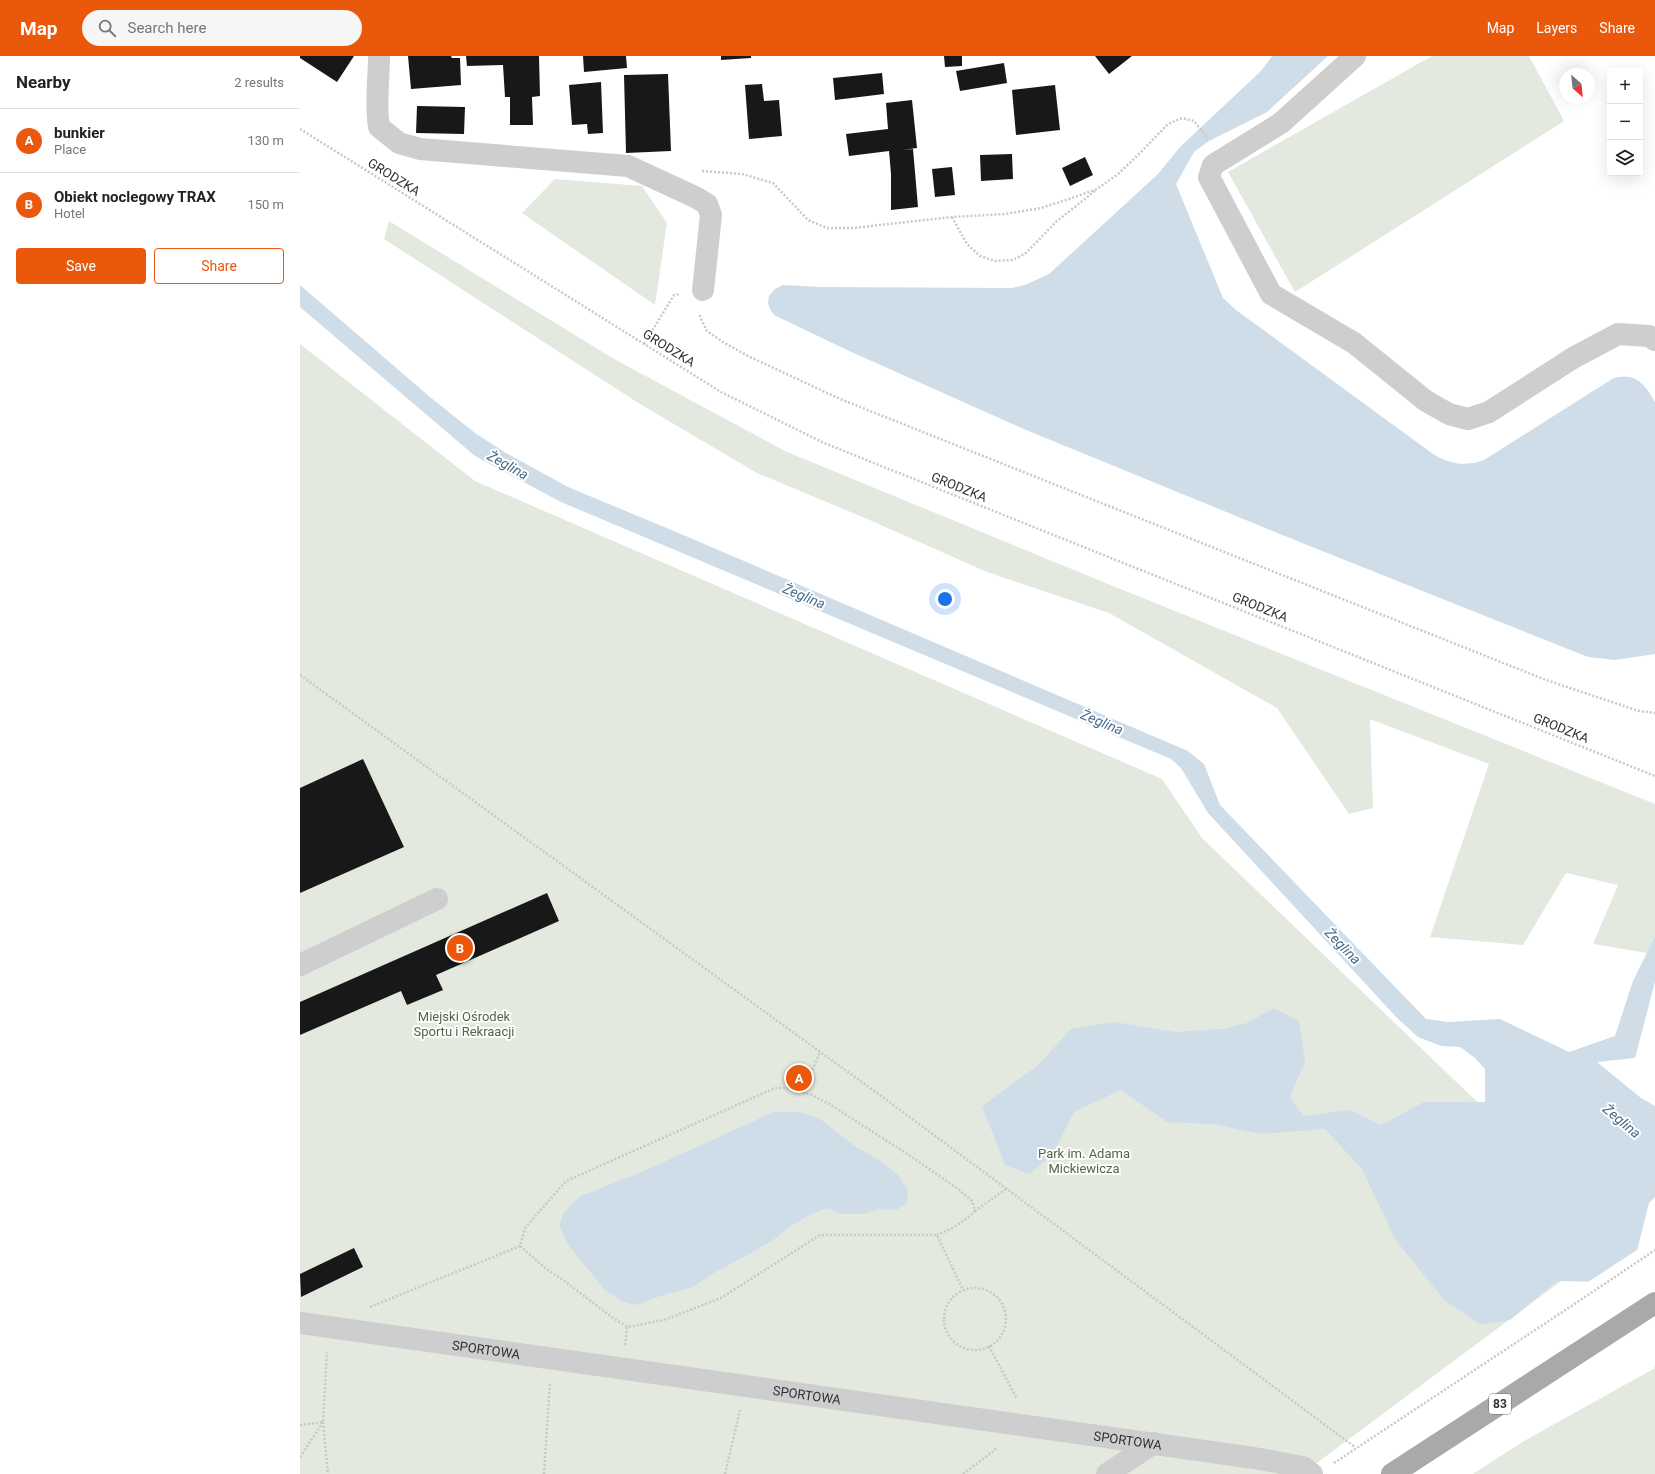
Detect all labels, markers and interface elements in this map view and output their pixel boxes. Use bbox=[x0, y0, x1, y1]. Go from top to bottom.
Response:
search box bbox=[82, 10, 362, 46]
text: Map bbox=[20, 17, 58, 40]
icon: search bbox=[96, 17, 118, 39]
text: Search here bbox=[128, 19, 206, 37]
text: Map bbox=[1487, 20, 1514, 36]
text: Layers bbox=[1536, 20, 1577, 36]
text: Share bbox=[1599, 20, 1635, 36]
north arrow bbox=[1559, 68, 1595, 104]
map controls bbox=[1607, 68, 1643, 176]
button: + bbox=[1607, 68, 1643, 104]
text: Nearby bbox=[16, 72, 71, 92]
text: 2 results bbox=[234, 75, 284, 90]
button: − bbox=[1607, 104, 1643, 140]
text: bunkier bbox=[54, 124, 105, 142]
text: A bbox=[25, 133, 33, 148]
text: 130 m bbox=[247, 133, 284, 148]
button: layers bbox=[1607, 140, 1643, 176]
text: Place bbox=[54, 142, 86, 157]
street label: GRODZKA bbox=[365, 155, 423, 199]
text: Obiekt noclegowy TRAX bbox=[54, 188, 216, 206]
text: B bbox=[25, 197, 33, 212]
text: 150 m bbox=[247, 197, 284, 212]
text: Hotel bbox=[54, 206, 85, 221]
button: Save bbox=[16, 248, 146, 284]
button: Share bbox=[154, 248, 284, 284]
street label: GRODZKA bbox=[640, 326, 698, 370]
water label: Żeglina bbox=[484, 447, 531, 483]
street label: GRODZKA bbox=[929, 469, 989, 505]
water label: Żeglina bbox=[780, 580, 828, 612]
your location bbox=[935, 589, 955, 609]
street label: GRODZKA bbox=[1230, 589, 1290, 625]
water label: Żeglina bbox=[1078, 706, 1126, 738]
street label: GRODZKA bbox=[1531, 710, 1591, 746]
water label: Żeglina bbox=[1321, 924, 1364, 967]
pin: B bbox=[447, 933, 473, 963]
park label: Miejski Ośrodek Sportu i Rekraacji bbox=[413, 1009, 515, 1039]
pin: A bbox=[786, 1063, 812, 1093]
water label: Żeglina bbox=[1599, 1100, 1644, 1141]
park label: Park im. Adama Mickiewicza bbox=[1038, 1146, 1130, 1176]
street label: SPORTOWA bbox=[451, 1337, 522, 1362]
street label: SPORTOWA bbox=[772, 1383, 843, 1407]
road number: 83 bbox=[1489, 1394, 1511, 1414]
street label: SPORTOWA bbox=[1093, 1428, 1163, 1452]

